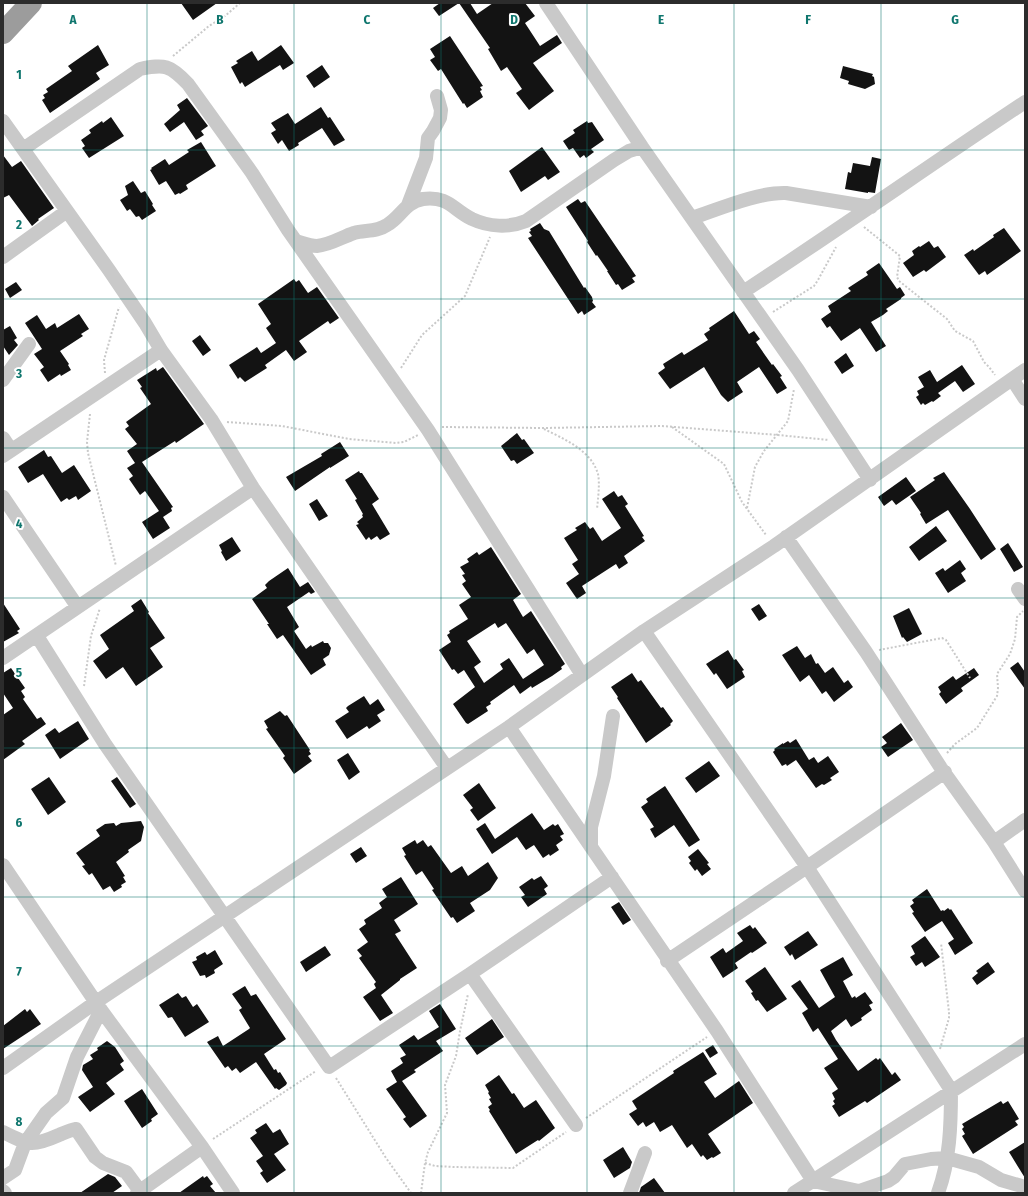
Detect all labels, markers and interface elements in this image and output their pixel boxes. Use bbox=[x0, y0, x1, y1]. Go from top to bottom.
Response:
text: A bbox=[68, 12, 77, 27]
text: B bbox=[216, 12, 224, 27]
text: C bbox=[364, 12, 371, 27]
text: D bbox=[510, 12, 518, 27]
text: E bbox=[658, 12, 664, 27]
text: F bbox=[805, 12, 811, 27]
text: G bbox=[951, 12, 959, 27]
text: 1 bbox=[16, 67, 22, 82]
text: 2 bbox=[15, 217, 22, 232]
text: 3 bbox=[15, 366, 22, 381]
text: 4 bbox=[16, 516, 23, 531]
text: 5 bbox=[16, 665, 22, 680]
text: 6 bbox=[16, 815, 23, 830]
text: 7 bbox=[16, 964, 22, 979]
text: 8 bbox=[16, 1114, 23, 1129]

